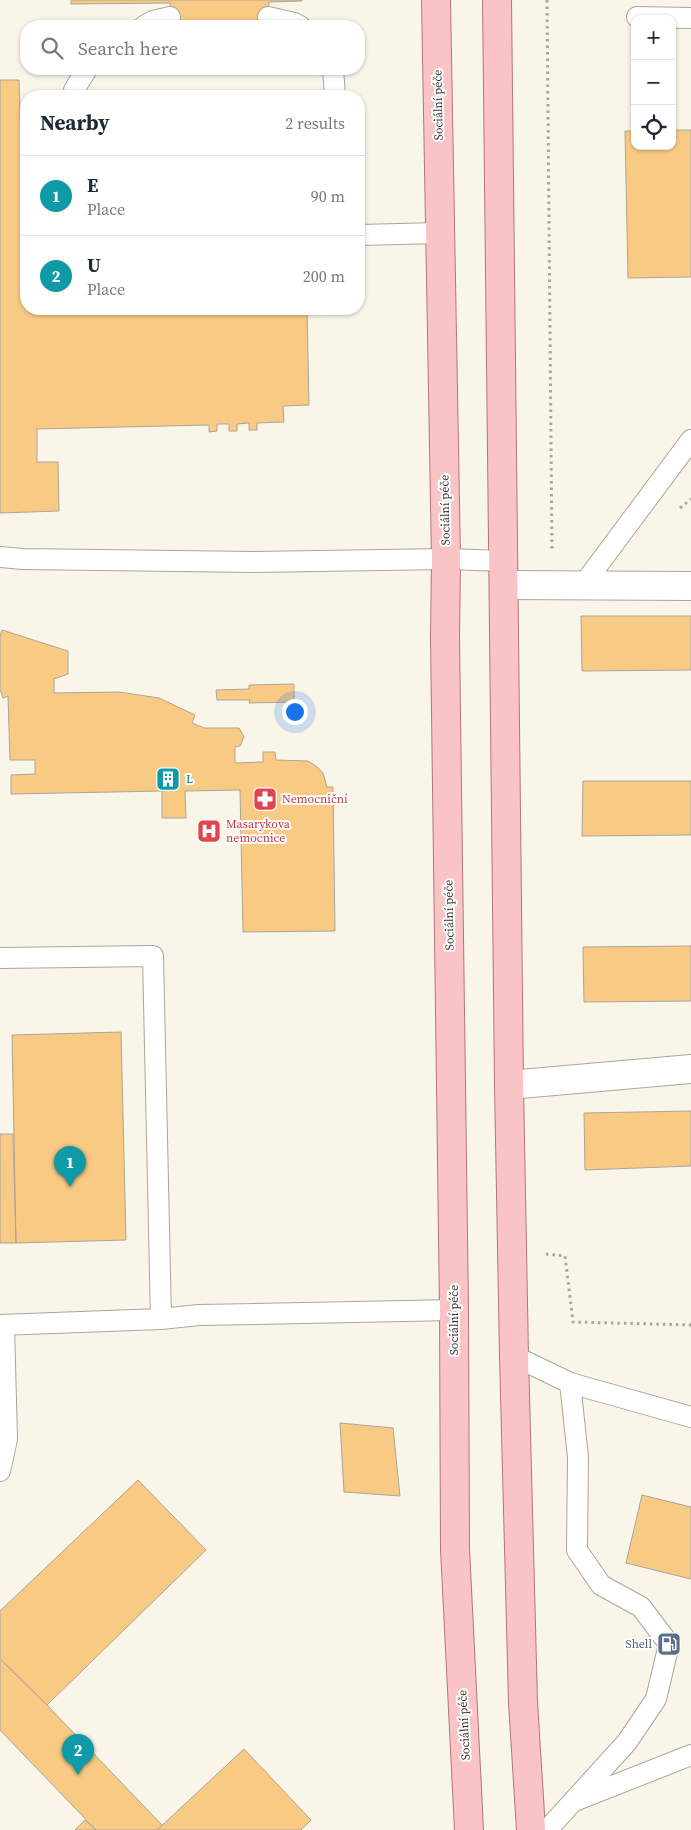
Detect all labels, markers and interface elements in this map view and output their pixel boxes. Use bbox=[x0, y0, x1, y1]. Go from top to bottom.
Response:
map controls bbox=[631, 15, 676, 150]
button: + bbox=[631, 15, 676, 60]
search box bbox=[20, 20, 365, 75]
icon: search bbox=[38, 34, 66, 62]
text: Search here bbox=[78, 35, 178, 61]
button: − bbox=[631, 60, 676, 105]
street label: Sociální péče bbox=[429, 70, 447, 140]
button: locate bbox=[631, 105, 676, 150]
text: Nearby bbox=[40, 108, 110, 137]
text: 2 results bbox=[285, 112, 345, 134]
text: E bbox=[87, 172, 98, 198]
text: 1 bbox=[52, 185, 60, 207]
text: 90 m bbox=[311, 185, 345, 207]
text: Place bbox=[87, 198, 125, 220]
text: U bbox=[87, 252, 101, 278]
text: 2 bbox=[52, 265, 60, 287]
text: 200 m bbox=[303, 265, 345, 287]
text: Place bbox=[87, 278, 125, 300]
street label: Sociální péče bbox=[436, 475, 454, 545]
your location bbox=[282, 699, 308, 725]
building icon: L bbox=[155, 766, 181, 792]
place label: L bbox=[186, 771, 193, 787]
pharmacy icon: Nemocniční bbox=[252, 786, 278, 812]
place label: Nemocniční bbox=[282, 791, 348, 807]
place label: Masarykova nemocnice bbox=[226, 816, 291, 846]
hospital icon: Masarykova nemocnice bbox=[196, 818, 222, 844]
street label: Sociální péče bbox=[440, 880, 458, 950]
pin: 1 bbox=[54, 1146, 86, 1187]
street label: Sociální péče bbox=[446, 1285, 462, 1355]
fuel station icon: Shell bbox=[656, 1631, 682, 1657]
place label: Shell bbox=[626, 1636, 652, 1652]
street label: Sociální péče bbox=[454, 1689, 474, 1761]
pin: 2 bbox=[62, 1734, 94, 1775]

